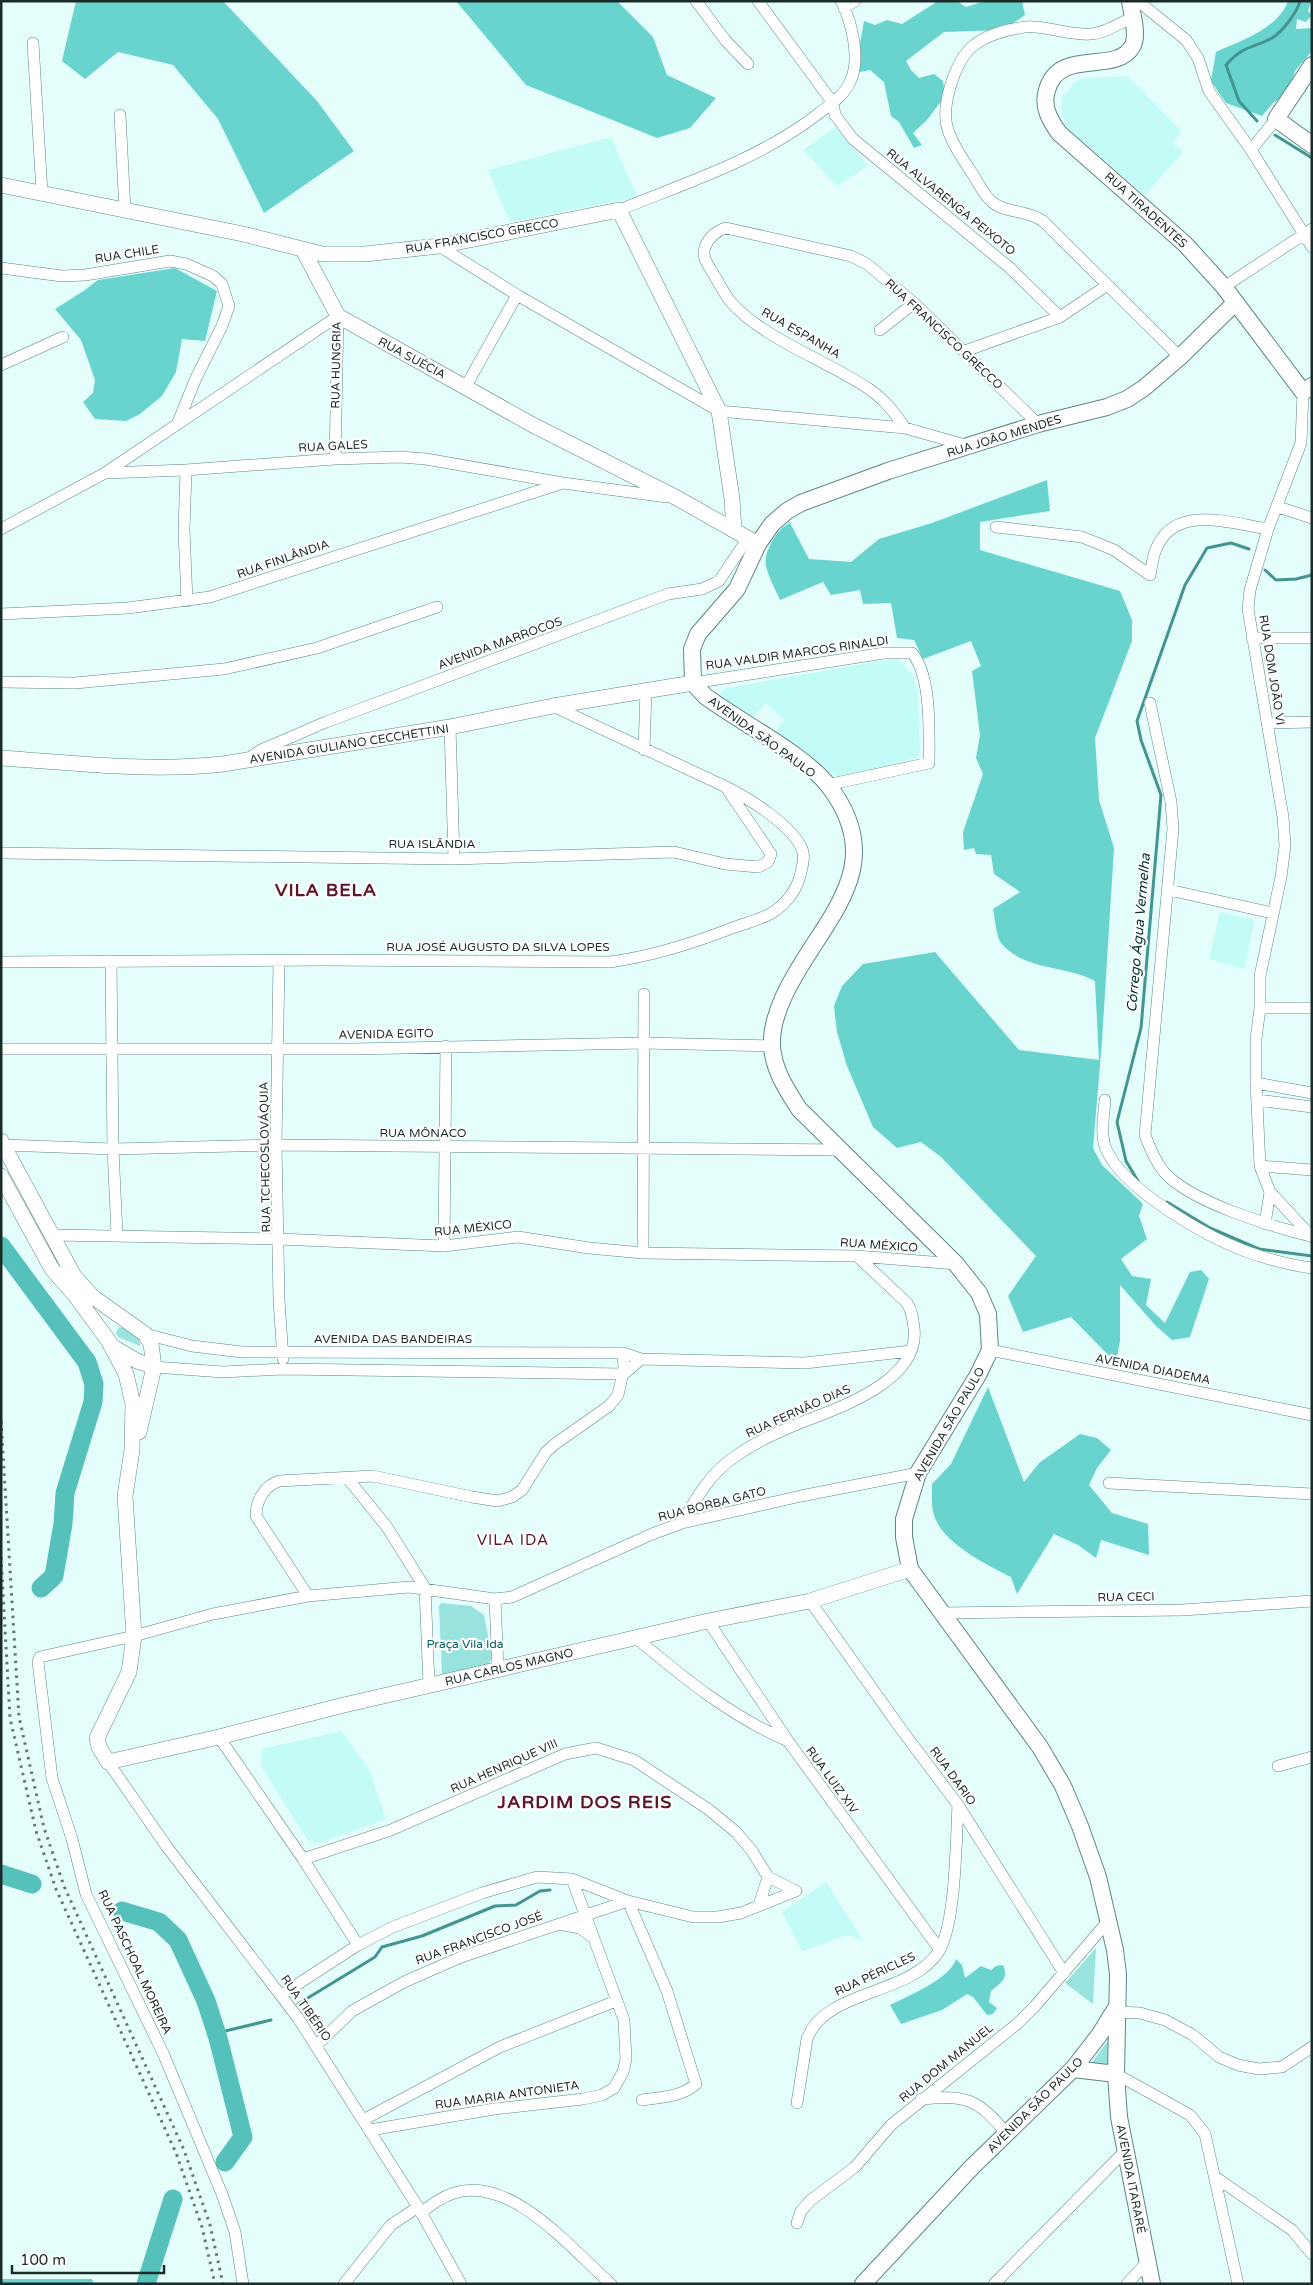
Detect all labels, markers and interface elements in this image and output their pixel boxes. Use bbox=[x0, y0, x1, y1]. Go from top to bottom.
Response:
street label: RUA ALVARENGA PEIXOTO bbox=[884, 146, 1018, 258]
street label: RUA TIRADENTES bbox=[1102, 169, 1190, 251]
street label: RUA FRANCISCO GRECCO bbox=[404, 216, 560, 256]
street label: RUA CHILE bbox=[94, 242, 160, 266]
street label: RUA FRANCISCO GRECCO bbox=[882, 276, 1006, 392]
street label: RUA ESPANHA bbox=[759, 305, 843, 361]
street label: RUA HUNGRIA bbox=[328, 321, 344, 409]
street label: RUA SUÉCIA bbox=[376, 334, 448, 382]
street label: RUA JOÃO MENDES bbox=[945, 412, 1063, 460]
street label: RUA GALES bbox=[298, 437, 368, 455]
street label: RUA FINLÂNDIA bbox=[235, 537, 331, 581]
street label: AVENIDA MARROCOS bbox=[436, 614, 564, 672]
street label: RUA DOM JOÃO VI bbox=[1256, 614, 1288, 726]
street label: RUA VALDIR MARCOS RINALDI bbox=[705, 633, 889, 673]
street label: AVENIDA SÃO PAULO bbox=[706, 693, 819, 781]
street label: AVENIDA GIULIANO CECCHETTINI bbox=[248, 721, 450, 767]
street label: RUA ISLÂNDIA bbox=[389, 837, 476, 851]
water label: Córrego Água Vermelha bbox=[1123, 852, 1154, 1013]
district label: VILA BELA bbox=[275, 879, 377, 901]
street label: RUA JOSÉ AUGUSTO DA SILVA LOPES bbox=[386, 940, 610, 954]
street label: AVENIDA EGITO bbox=[338, 1026, 434, 1042]
street label: RUA TCHECOSLOVÁQUIA bbox=[257, 1081, 273, 1233]
street label: RUA MÔNACO bbox=[379, 1126, 467, 1140]
street label: RUA MÉXICO bbox=[433, 1217, 513, 1239]
street label: RUA MÉXICO bbox=[840, 1235, 919, 1255]
street label: AVENIDA DAS BANDEIRAS bbox=[314, 1332, 472, 1346]
street label: AVENIDA DIADEMA bbox=[1094, 1351, 1212, 1387]
street label: AVENIDA SÃO PAULO bbox=[911, 1364, 988, 1484]
street label: RUA FERNÃO DIAS bbox=[744, 1382, 852, 1440]
street label: RUA BORBA GATO bbox=[657, 1484, 768, 1524]
district label: VILA IDA bbox=[477, 1531, 549, 1549]
street label: RUA CECI bbox=[1097, 1590, 1155, 1604]
park label: Praça Vila Ida bbox=[426, 1637, 504, 1651]
street label: RUA CARLOS MAGNO bbox=[443, 1645, 575, 1689]
street label: RUA HENRIQUE VIII bbox=[448, 1736, 560, 1796]
street label: RUA LUIZ XIV bbox=[803, 1744, 861, 1817]
street label: RUA DARIO bbox=[927, 1744, 979, 1808]
district label: JARDIM DOS REIS bbox=[497, 1791, 672, 1813]
street label: RUA PASCHOAL MOREIRA bbox=[95, 1888, 175, 2036]
street label: RUA FRANCISCO JOSÉ bbox=[413, 1908, 545, 1968]
street label: RUA PÉRICLES bbox=[832, 1949, 918, 1999]
street label: RUA TIBÉRIO bbox=[278, 1972, 334, 2044]
street label: RUA DOM MANUEL bbox=[896, 2021, 996, 2105]
street label: AVENIDA SÃO PAULO bbox=[984, 2054, 1086, 2156]
street label: RUA MARIA ANTONIETA bbox=[434, 2078, 580, 2112]
street label: AVENIDA ITARARÉ bbox=[1114, 2123, 1149, 2235]
scale bar bbox=[12, 2242, 165, 2274]
text: 100 m bbox=[20, 2251, 66, 2269]

